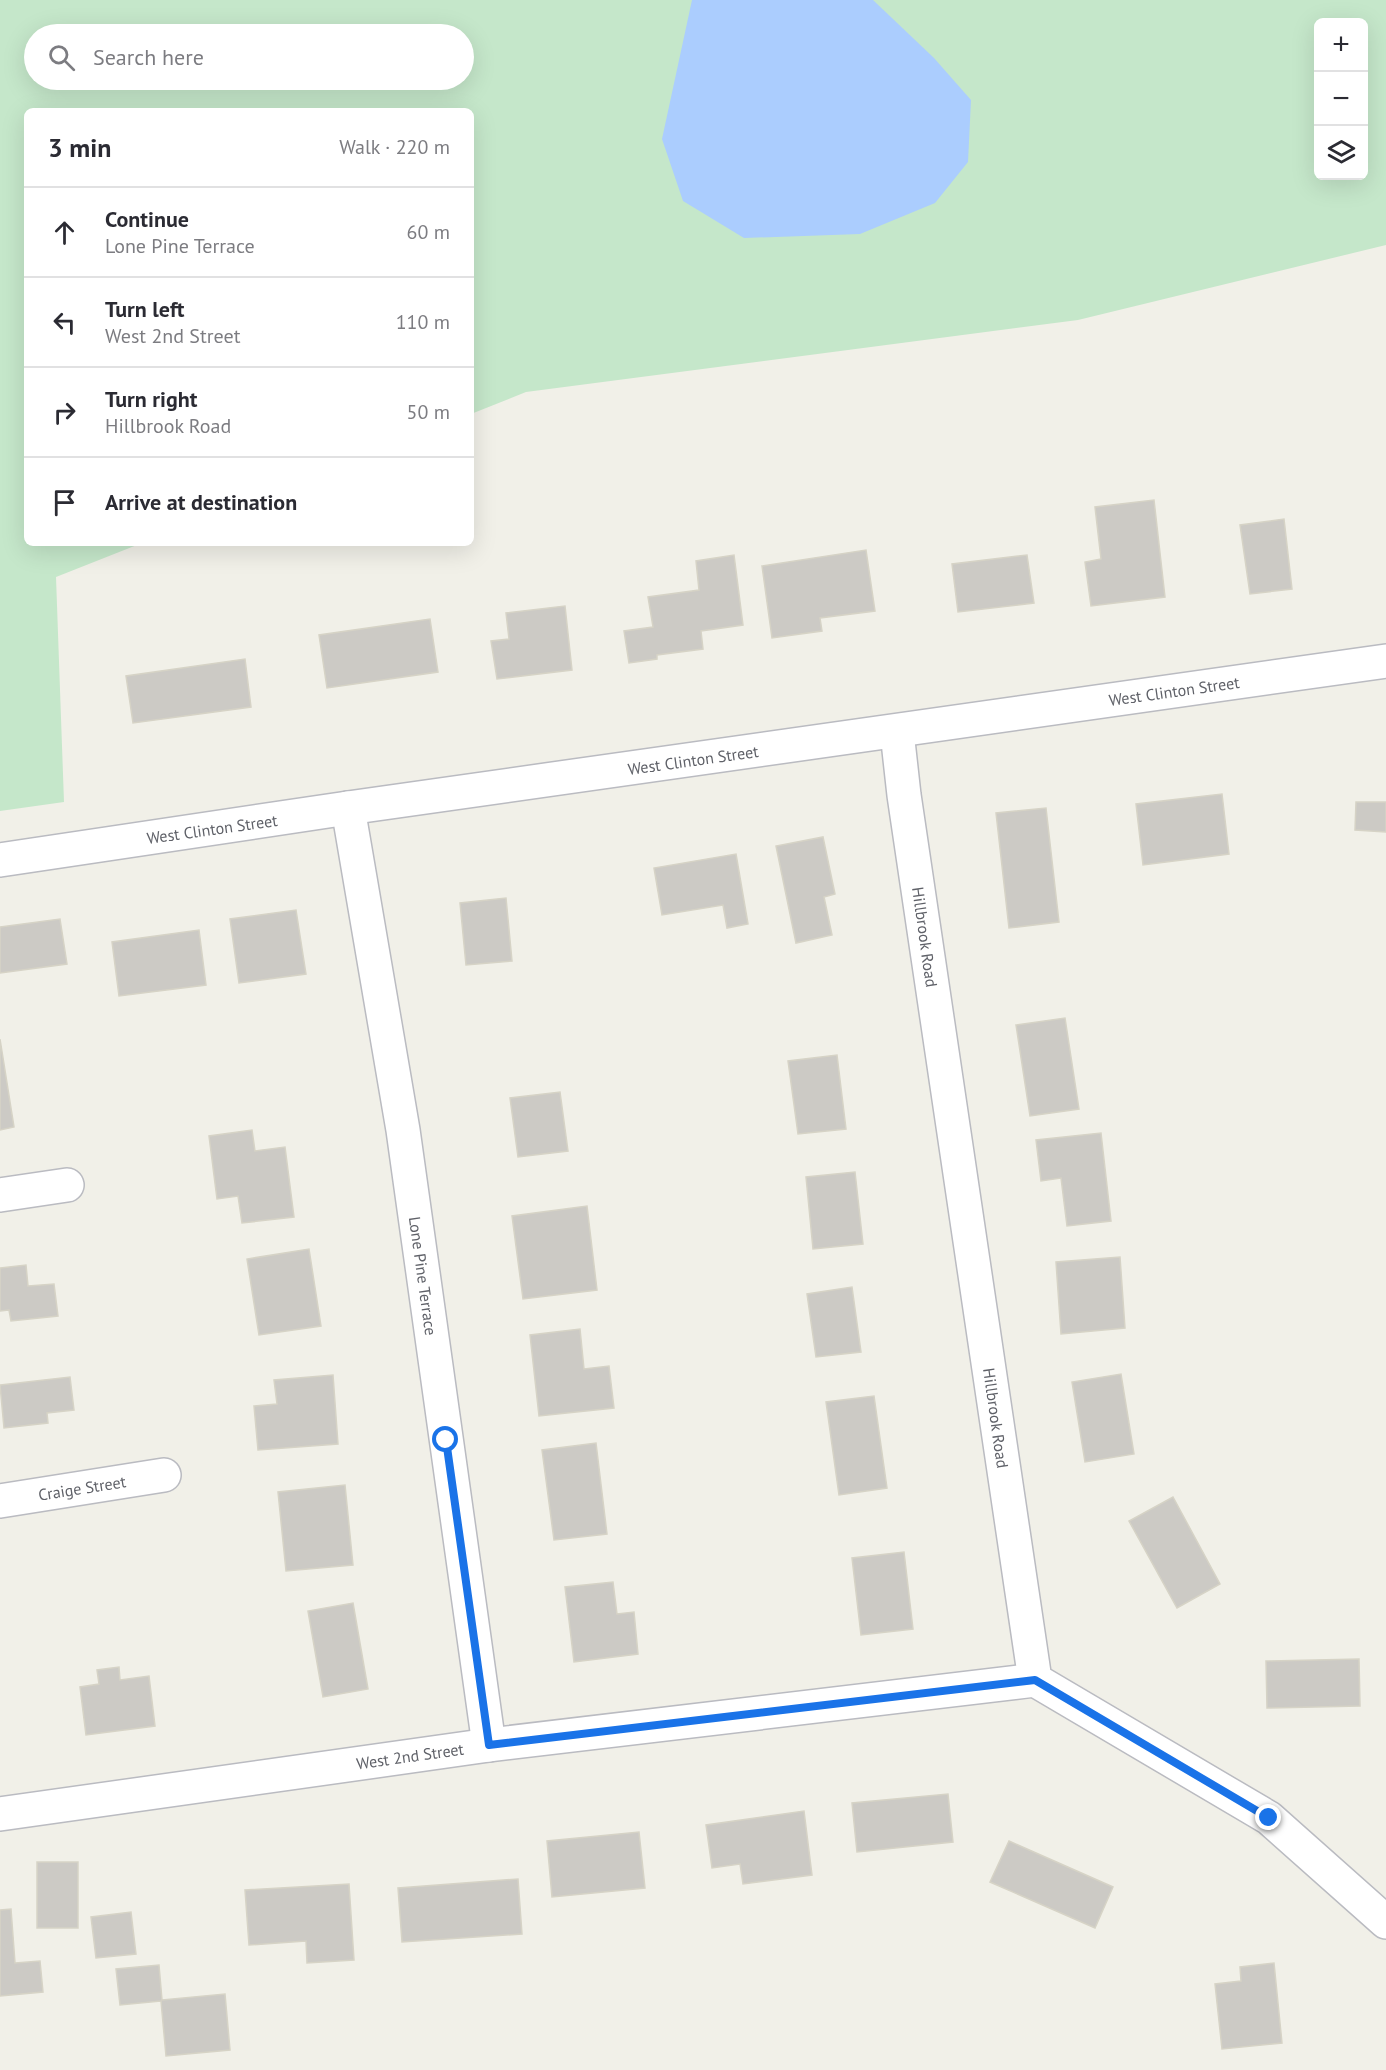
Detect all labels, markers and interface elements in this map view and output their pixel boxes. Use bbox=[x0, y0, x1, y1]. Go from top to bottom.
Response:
map controls bbox=[1314, 18, 1368, 180]
button: + bbox=[1314, 18, 1368, 72]
search box bbox=[24, 24, 474, 90]
icon: search bbox=[45, 41, 78, 74]
text: Search here bbox=[93, 43, 204, 71]
button: − bbox=[1314, 72, 1368, 126]
button: layers bbox=[1314, 126, 1368, 180]
text: 3 min bbox=[48, 131, 111, 164]
text: Walk · 220 m bbox=[339, 134, 450, 160]
text: Continue bbox=[105, 205, 189, 233]
icon: ahead bbox=[48, 216, 81, 249]
text: 60 m bbox=[407, 219, 450, 245]
text: Lone Pine Terrace bbox=[105, 233, 255, 259]
text: Turn left bbox=[105, 295, 185, 323]
icon: left bbox=[48, 306, 81, 339]
text: 110 m bbox=[396, 309, 450, 335]
text: West 2nd Street bbox=[105, 323, 240, 349]
text: Turn right bbox=[105, 385, 197, 413]
icon: right bbox=[48, 396, 81, 429]
text: 50 m bbox=[407, 399, 450, 425]
text: Hillbrook Road bbox=[105, 413, 231, 439]
icon: arrive bbox=[48, 486, 81, 519]
text: Arrive at destination bbox=[105, 488, 297, 516]
street label: West Clinton Street bbox=[1107, 672, 1241, 710]
street label: West Clinton Street bbox=[626, 741, 760, 779]
street label: West Clinton Street bbox=[145, 810, 279, 848]
street label: Hillbrook Road bbox=[908, 886, 942, 988]
street label: Lone Pine Terrace bbox=[405, 1215, 441, 1337]
street label: Hillbrook Road bbox=[979, 1367, 1013, 1469]
route start bbox=[432, 1426, 458, 1452]
street label: Craige Street bbox=[37, 1471, 128, 1505]
street label: West 2nd Street bbox=[355, 1738, 466, 1773]
route end bbox=[1255, 1804, 1281, 1830]

